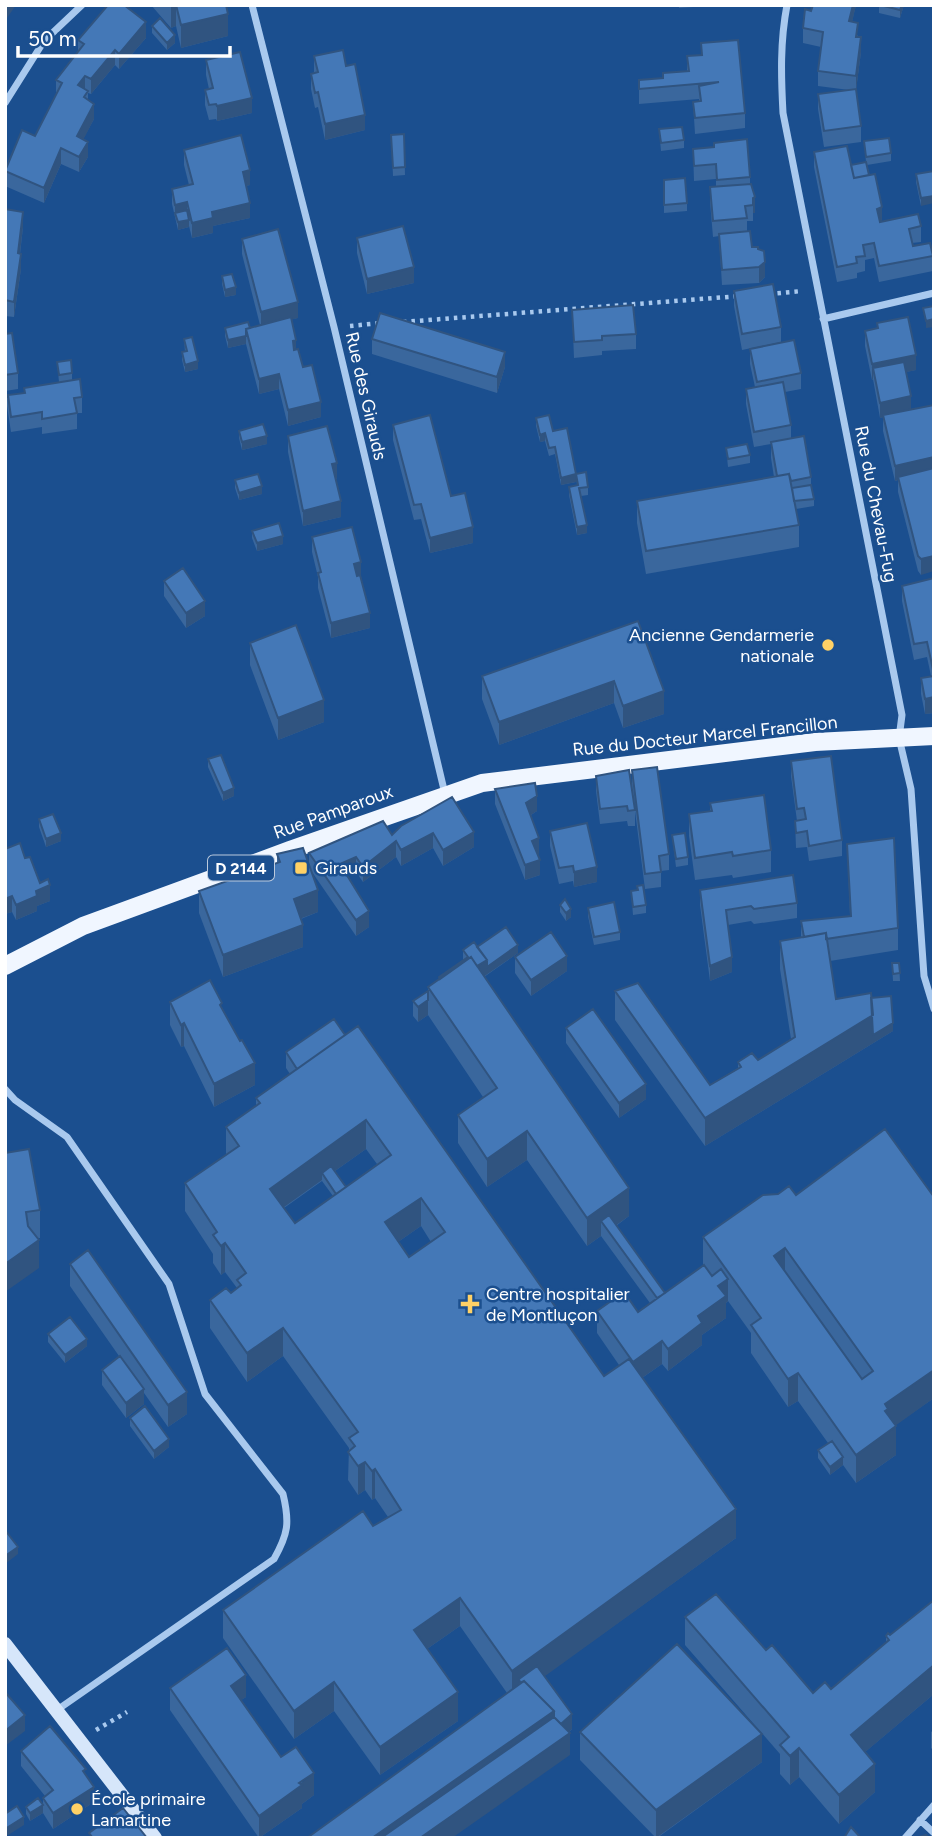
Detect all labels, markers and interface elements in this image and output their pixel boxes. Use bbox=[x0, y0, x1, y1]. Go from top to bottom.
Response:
scale bar bbox=[18, 14, 229, 58]
text: 50 m bbox=[28, 26, 77, 51]
street label: Rue des Girauds bbox=[341, 330, 391, 462]
street label: Rue du Chevau-Fug bbox=[850, 424, 902, 584]
place label: Ancienne Gendarmerie nationale bbox=[629, 624, 814, 667]
marker: Ancienne Gendarmerie nationale bbox=[820, 637, 836, 653]
street label: Rue du Docteur Marcel Francillon bbox=[572, 711, 838, 761]
street label: Rue Pamparoux bbox=[270, 780, 396, 844]
road number: D 2144 bbox=[208, 856, 274, 880]
place label: Girauds bbox=[315, 857, 377, 879]
marker: Girauds bbox=[293, 860, 309, 876]
place label: Centre hospitalier de Montluçon bbox=[486, 1283, 630, 1326]
marker: Centre hospitalier de Montluçon bbox=[460, 1294, 480, 1314]
place label: École primaire Lamartine bbox=[91, 1788, 206, 1831]
marker: École primaire Lamartine bbox=[69, 1801, 85, 1817]

